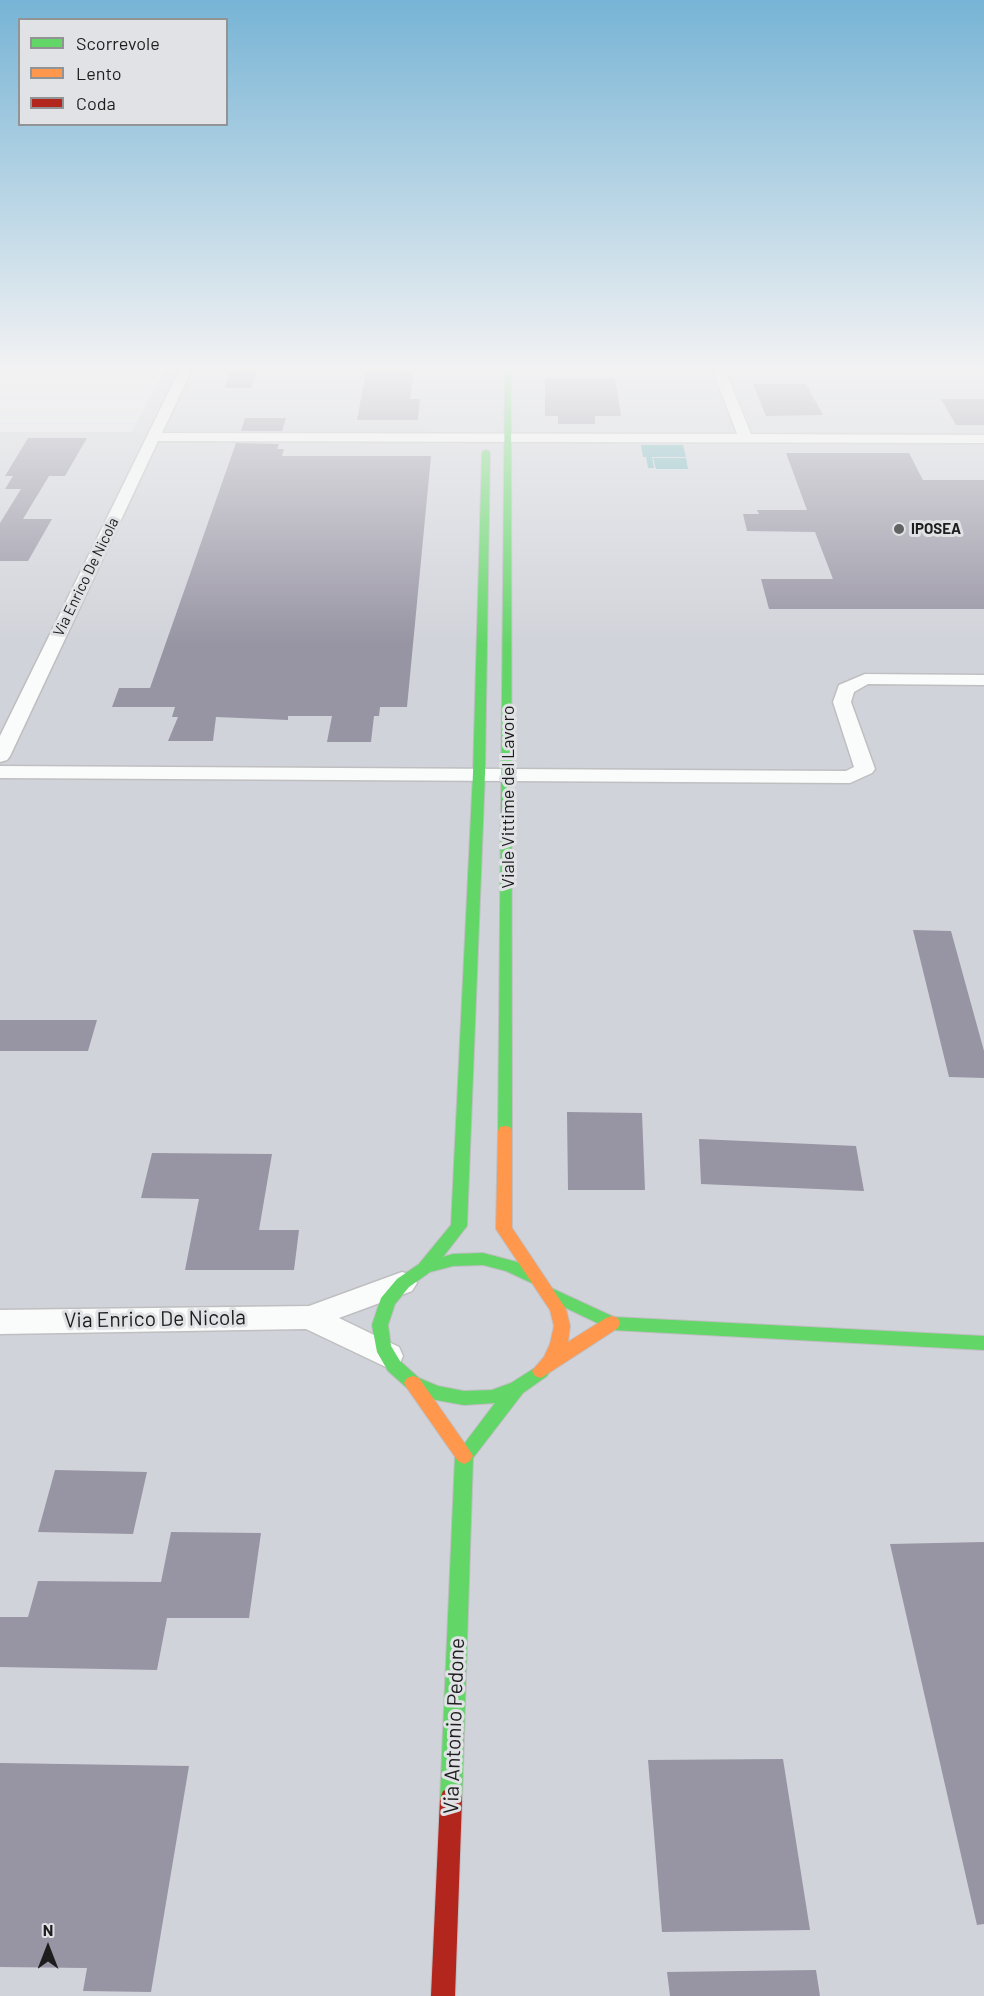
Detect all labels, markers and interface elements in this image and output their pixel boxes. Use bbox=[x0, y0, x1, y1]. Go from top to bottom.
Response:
legend bbox=[18, 18, 228, 126]
text: Scorrevole bbox=[76, 32, 160, 54]
text: Lento bbox=[76, 62, 122, 84]
text: Coda bbox=[76, 92, 116, 114]
street label: Via Enrico De Nicola bbox=[49, 515, 123, 639]
place label: IPOSEA bbox=[911, 520, 961, 538]
marker: IPOSEA bbox=[892, 522, 906, 536]
street label: Viale Vittime del Lavoro bbox=[497, 705, 519, 889]
street label: Via Enrico De Nicola bbox=[64, 1305, 246, 1333]
street label: Via Antonio Pedone bbox=[438, 1637, 470, 1815]
north arrow bbox=[18, 1918, 78, 1978]
text: N bbox=[43, 1920, 53, 1939]

